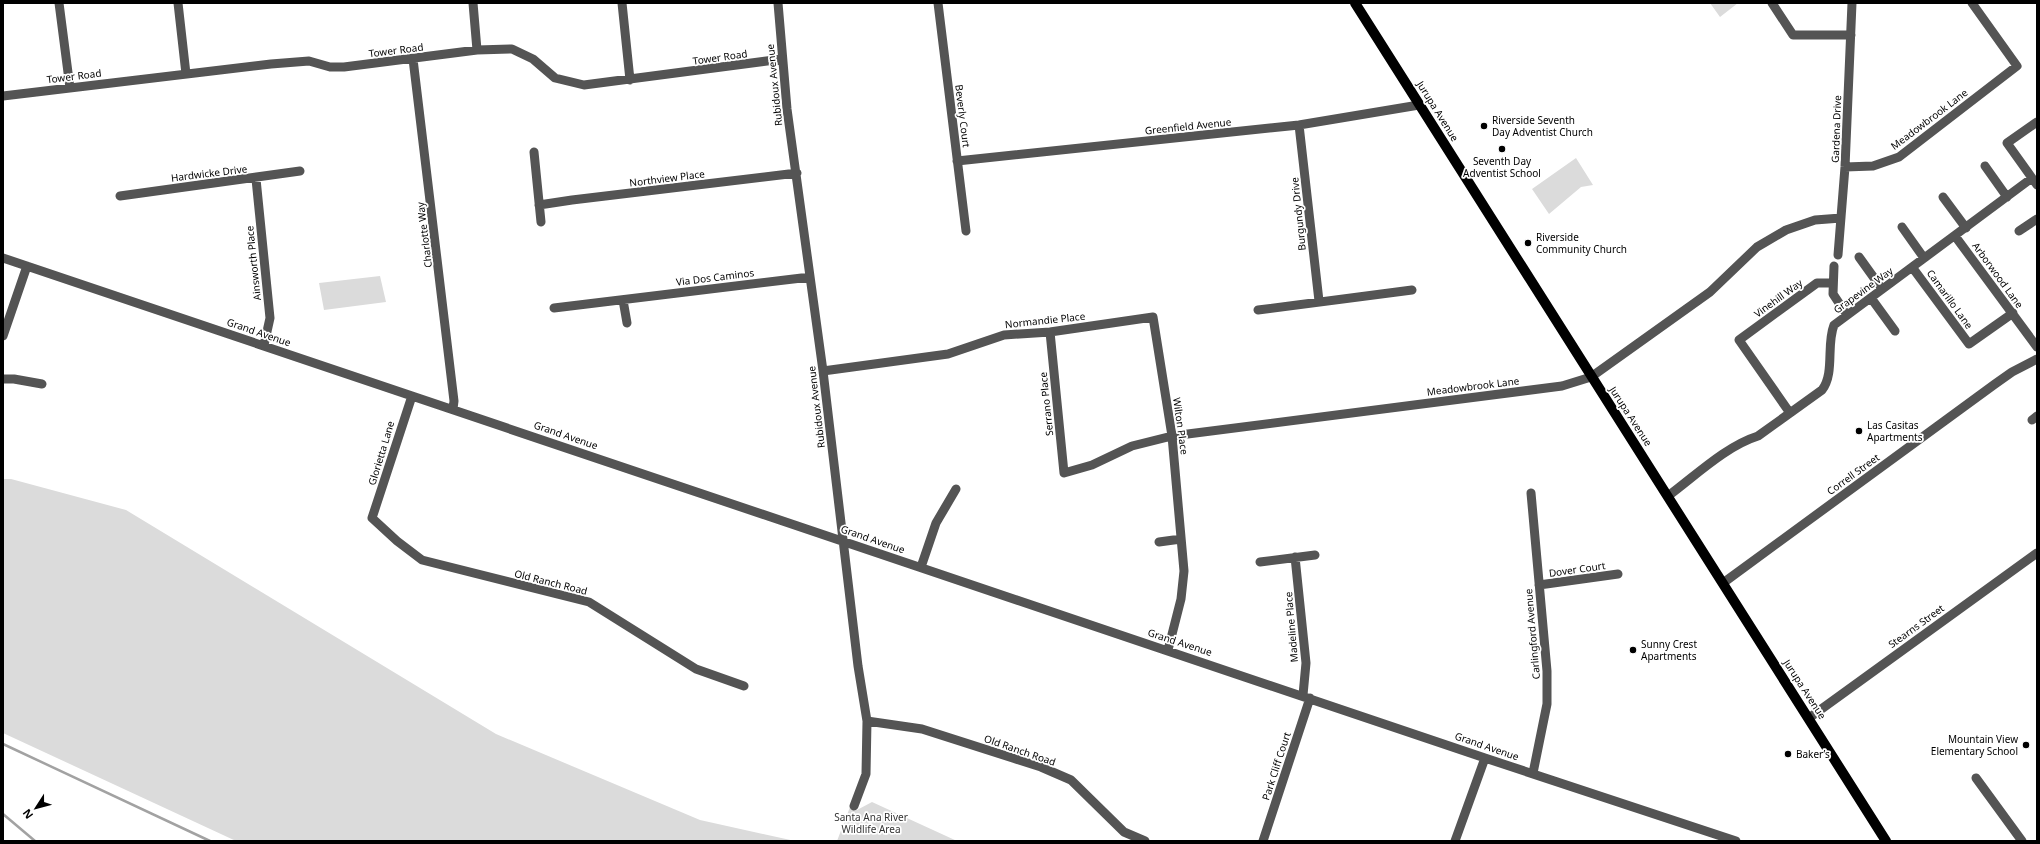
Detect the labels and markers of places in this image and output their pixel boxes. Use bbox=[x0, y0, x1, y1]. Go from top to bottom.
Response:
place label: Riverside Seventh Day Adventist Church bbox=[1492, 113, 1593, 139]
marker: Riverside Seventh Day Adventist Church bbox=[1479, 121, 1489, 131]
marker: Seventh Day Adventist School bbox=[1497, 144, 1507, 154]
place label: Seventh Day Adventist School bbox=[1463, 154, 1541, 180]
place label: Riverside Community Church bbox=[1536, 230, 1627, 256]
marker: Riverside Community Church bbox=[1523, 238, 1533, 248]
place label: Las Casitas Apartments bbox=[1867, 418, 1923, 444]
marker: Las Casitas Apartments bbox=[1854, 426, 1864, 436]
place label: Sunny Crest Apartments bbox=[1641, 637, 1697, 663]
marker: Sunny Crest Apartments bbox=[1628, 645, 1638, 655]
place label: Mountain View Elementary School bbox=[1931, 732, 2018, 758]
marker: Mountain View Elementary School bbox=[2021, 740, 2031, 750]
place label: Baker’s bbox=[1796, 747, 1830, 761]
marker: Baker’s bbox=[1783, 749, 1793, 759]

